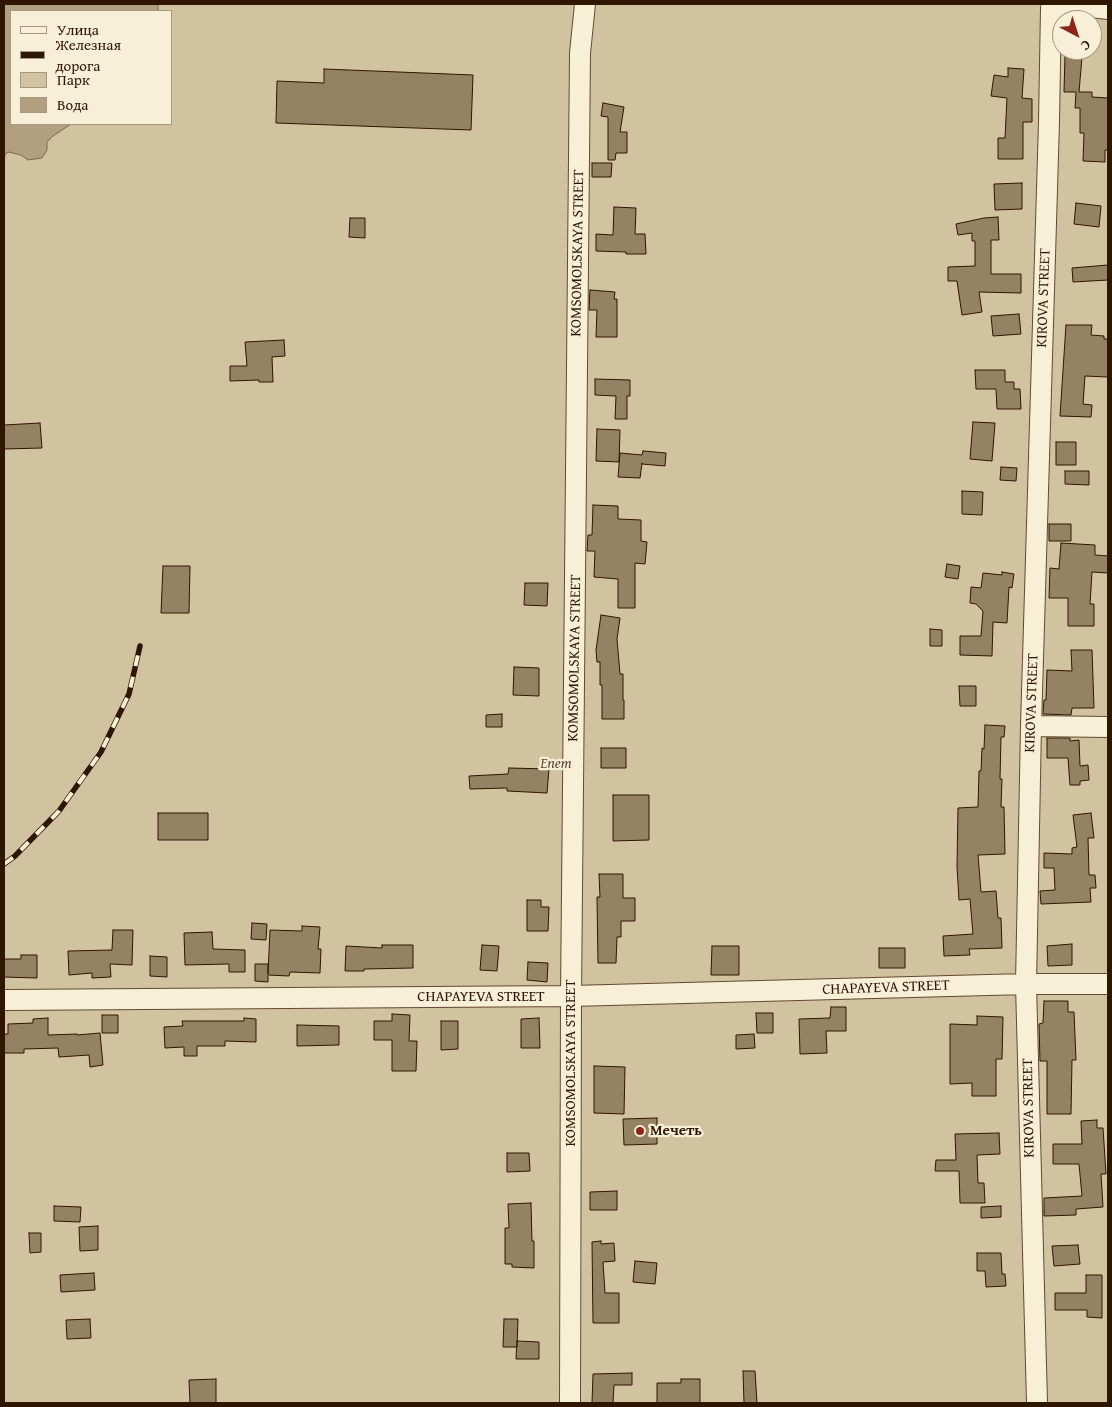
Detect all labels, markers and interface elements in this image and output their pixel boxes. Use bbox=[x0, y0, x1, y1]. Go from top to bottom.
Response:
legend bbox=[10, 10, 172, 125]
north arrow bbox=[1052, 10, 1102, 60]
text: Улица bbox=[57, 19, 99, 40]
text: Железная дорога bbox=[55, 34, 121, 76]
text: С bbox=[1077, 36, 1095, 56]
text: Парк bbox=[57, 69, 90, 90]
text: Вода bbox=[57, 94, 88, 115]
street label: KOMSOMOLSKAYA STREET bbox=[568, 169, 588, 337]
street label: KIROVA STREET bbox=[1033, 248, 1055, 348]
street label: KOMSOMOLSKAYA STREET bbox=[565, 574, 585, 742]
street label: KIROVA STREET bbox=[1021, 653, 1043, 753]
park label: Enem bbox=[540, 755, 572, 773]
street label: CHAPAYEVA STREET bbox=[822, 977, 950, 999]
street label: KOMSOMOLSKAYA STREET bbox=[562, 979, 580, 1147]
street label: CHAPAYEVA STREET bbox=[417, 988, 545, 1006]
street label: KIROVA STREET bbox=[1019, 1058, 1039, 1158]
place label: Мечеть bbox=[650, 1122, 702, 1140]
marker: Мечеть bbox=[634, 1125, 646, 1137]

